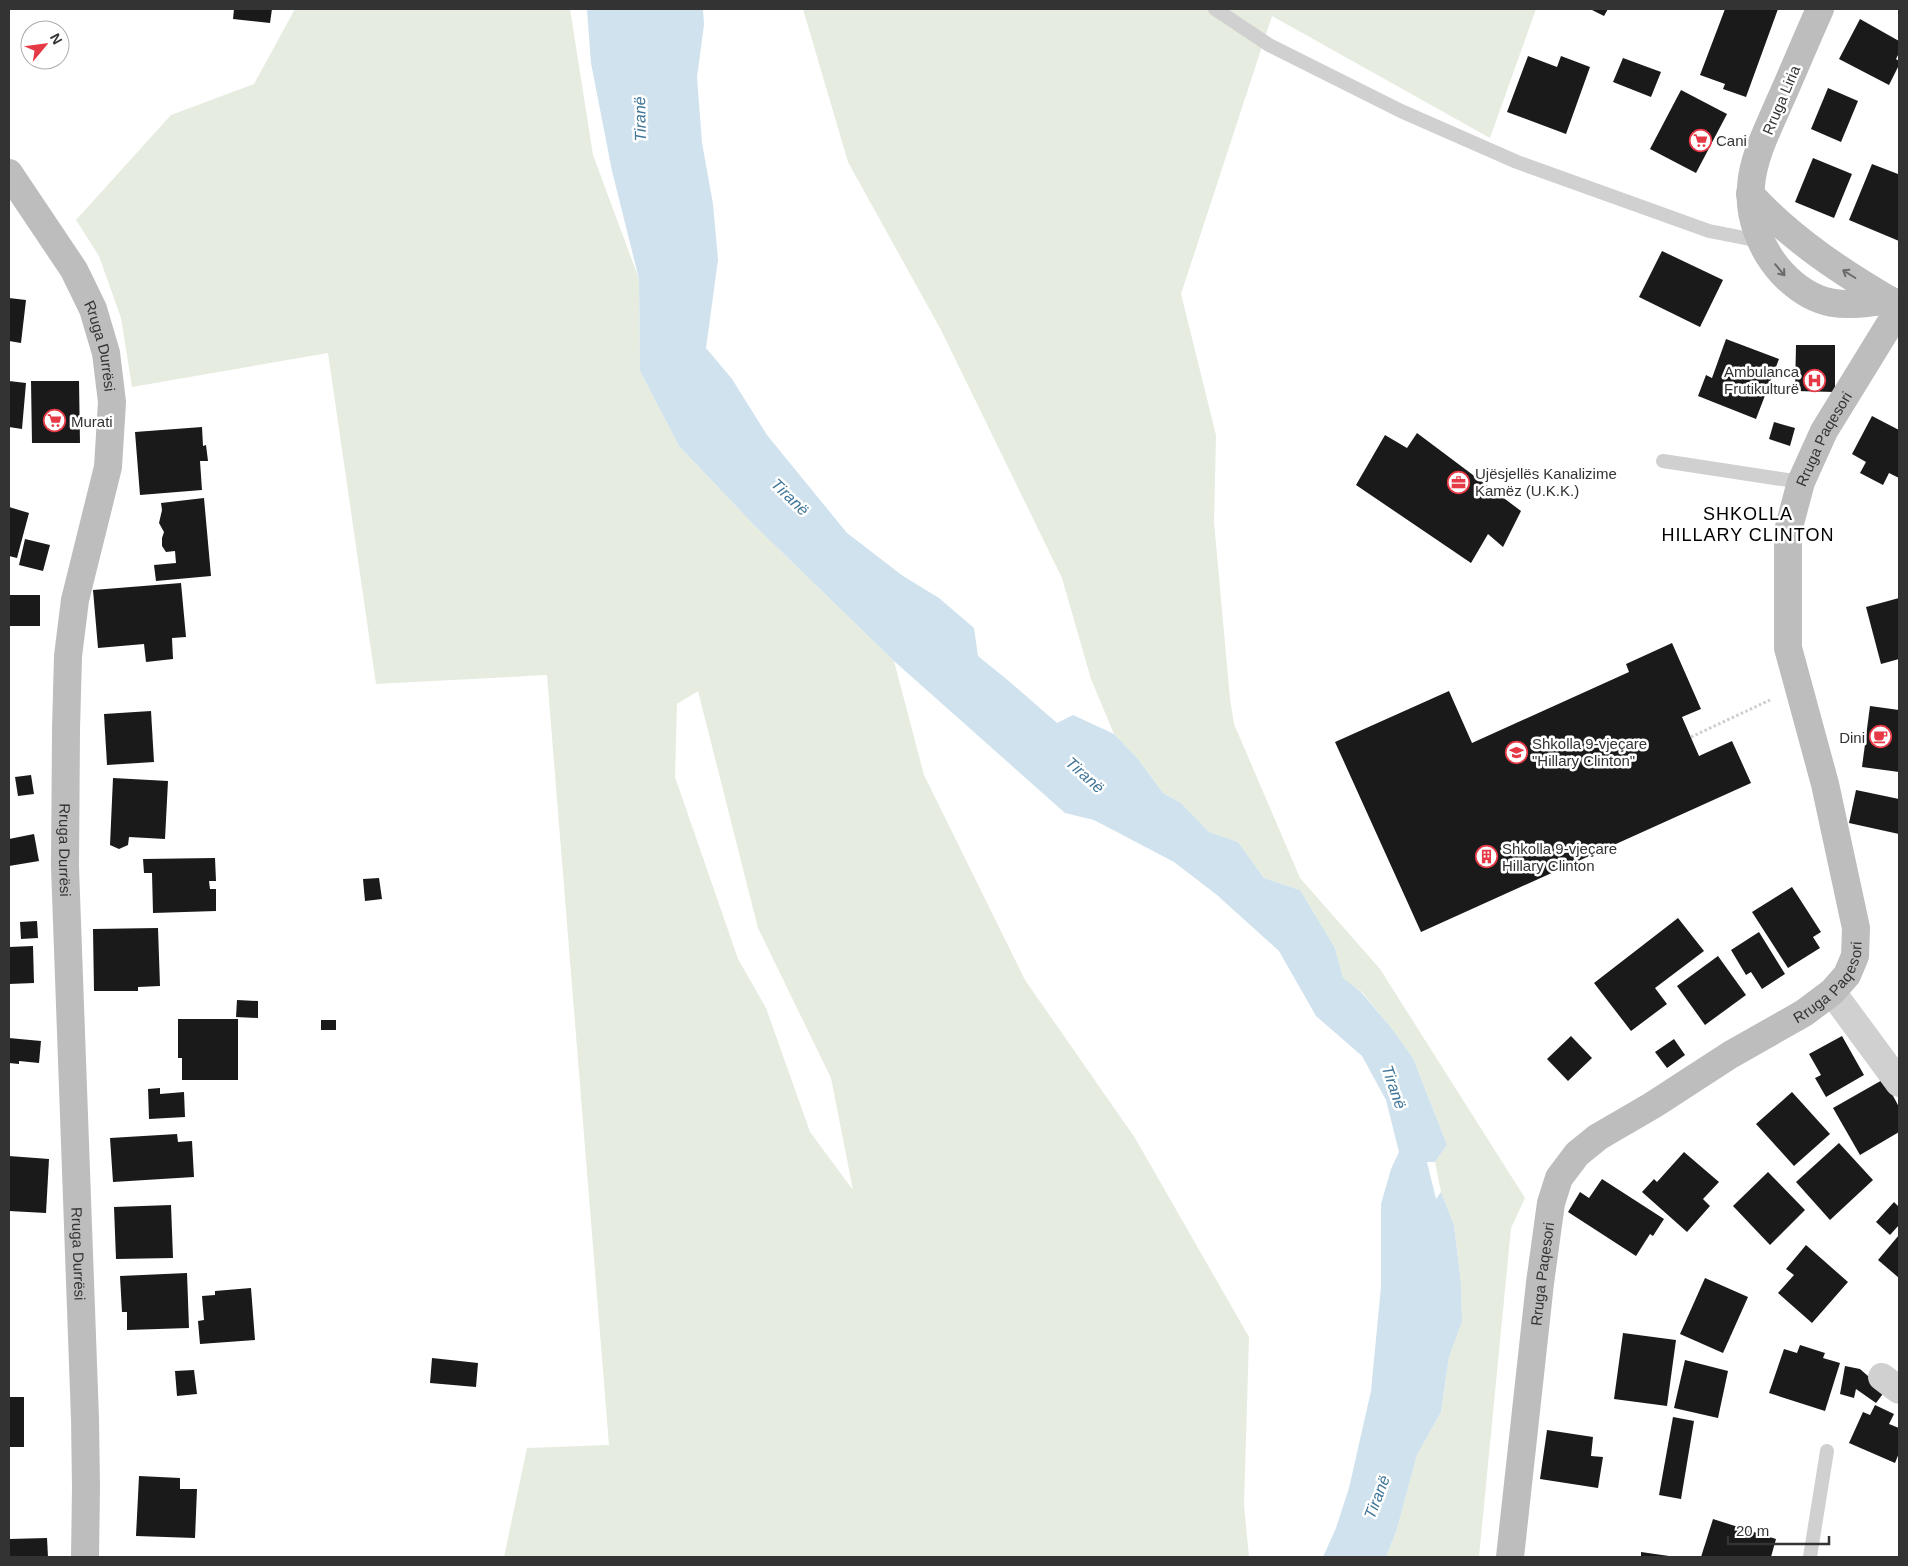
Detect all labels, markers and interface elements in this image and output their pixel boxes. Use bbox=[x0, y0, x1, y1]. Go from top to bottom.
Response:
north arrow bbox=[20, 20, 70, 70]
text: N bbox=[47, 30, 66, 47]
street label: Rruga Liria bbox=[1759, 62, 1803, 137]
water label: Tiranë bbox=[631, 96, 649, 142]
supermarket icon: Cani bbox=[1688, 128, 1712, 152]
place label: Cani bbox=[1716, 132, 1747, 149]
one-way arrow bbox=[1775, 263, 1786, 276]
one-way arrow bbox=[1842, 269, 1856, 279]
street label: Rruga Durrësi bbox=[81, 297, 119, 392]
place label: Ambulanca Frutikulturë bbox=[1724, 363, 1800, 397]
hospital icon: Ambulanca Frutikulturë bbox=[1803, 368, 1827, 392]
street label: Rruga Paqesori bbox=[1792, 388, 1855, 489]
supermarket icon: Murati bbox=[43, 409, 67, 433]
place label: Murati bbox=[71, 413, 113, 430]
place label: Ujësjellës Kanalizime Kamëz (U.K.K.) bbox=[1475, 465, 1617, 499]
office icon: Ujësjellës Kanalizime Kamëz (U.K.K.) bbox=[1447, 470, 1471, 494]
water label: Tiranë bbox=[768, 475, 812, 519]
district label: SHKOLLA HILLARY CLINTON bbox=[1661, 504, 1835, 545]
cafe icon: Dini bbox=[1869, 725, 1893, 749]
place label: Dini bbox=[1839, 729, 1865, 746]
place label: Shkolla 9-vjeçare "Hillary Clinton" bbox=[1532, 735, 1647, 769]
school or university icon: Shkolla 9-vjeçare "Hillary Clinton" bbox=[1504, 740, 1528, 764]
water label: Tiranë bbox=[1063, 754, 1108, 797]
street label: Rruga Durrësi bbox=[56, 803, 75, 897]
place label: Shkolla 9-vjeçare Hillary Clinton bbox=[1502, 840, 1617, 874]
building icon: Shkolla 9-vjeçare Hillary Clinton bbox=[1474, 845, 1498, 869]
street label: Rruga Paqesori bbox=[1790, 941, 1864, 1026]
water label: Tiranë bbox=[1379, 1063, 1409, 1111]
street label: Rruga Durrësi bbox=[69, 1207, 89, 1301]
street label: Rruga Paqesori bbox=[1527, 1221, 1557, 1326]
water label: Tiranë bbox=[1361, 1473, 1393, 1521]
scale bar bbox=[1728, 1514, 1829, 1546]
text: 20 m bbox=[1736, 1522, 1769, 1539]

